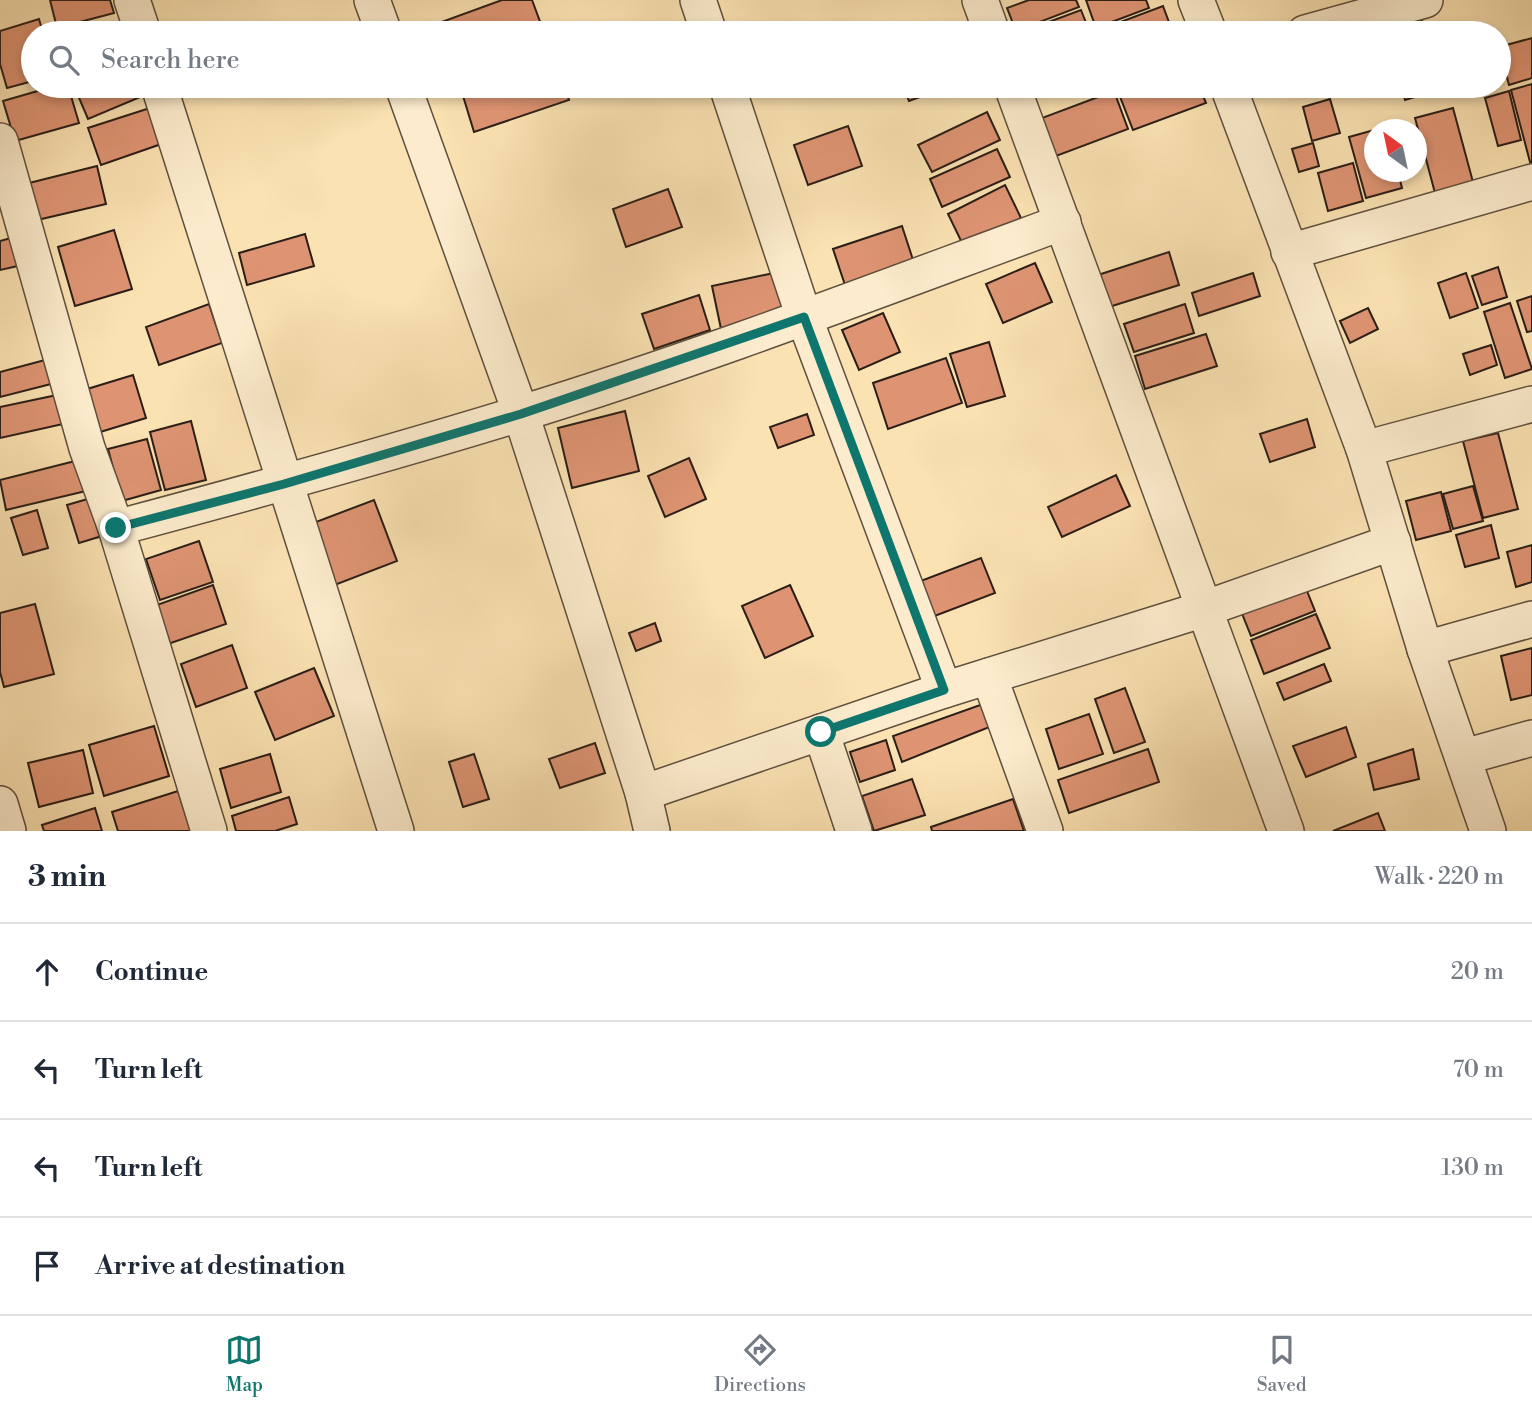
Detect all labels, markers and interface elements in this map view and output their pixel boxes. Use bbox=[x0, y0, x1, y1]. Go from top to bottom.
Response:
search box bbox=[21, 21, 1511, 98]
icon: search bbox=[45, 41, 83, 79]
text: Search here bbox=[101, 44, 240, 76]
north arrow bbox=[1364, 119, 1427, 182]
route end bbox=[100, 512, 131, 543]
route start bbox=[805, 716, 836, 747]
text: 3 min bbox=[28, 858, 106, 896]
text: Walk · 220 m bbox=[1375, 863, 1504, 891]
icon: ahead bbox=[28, 953, 66, 991]
text: Continue bbox=[95, 956, 208, 988]
text: 20 m bbox=[1451, 958, 1504, 986]
icon: left bbox=[28, 1051, 66, 1089]
text: Turn left bbox=[95, 1054, 203, 1086]
text: 70 m bbox=[1453, 1056, 1504, 1084]
icon: left bbox=[28, 1149, 66, 1187]
text: Turn left bbox=[95, 1152, 203, 1184]
text: 130 m bbox=[1441, 1154, 1504, 1182]
icon: arrive bbox=[28, 1247, 66, 1285]
text: Arrive at destination bbox=[95, 1250, 345, 1282]
tab: Map bbox=[225, 1331, 263, 1397]
tab: Directions bbox=[714, 1331, 806, 1397]
tab: Saved bbox=[1257, 1331, 1307, 1397]

